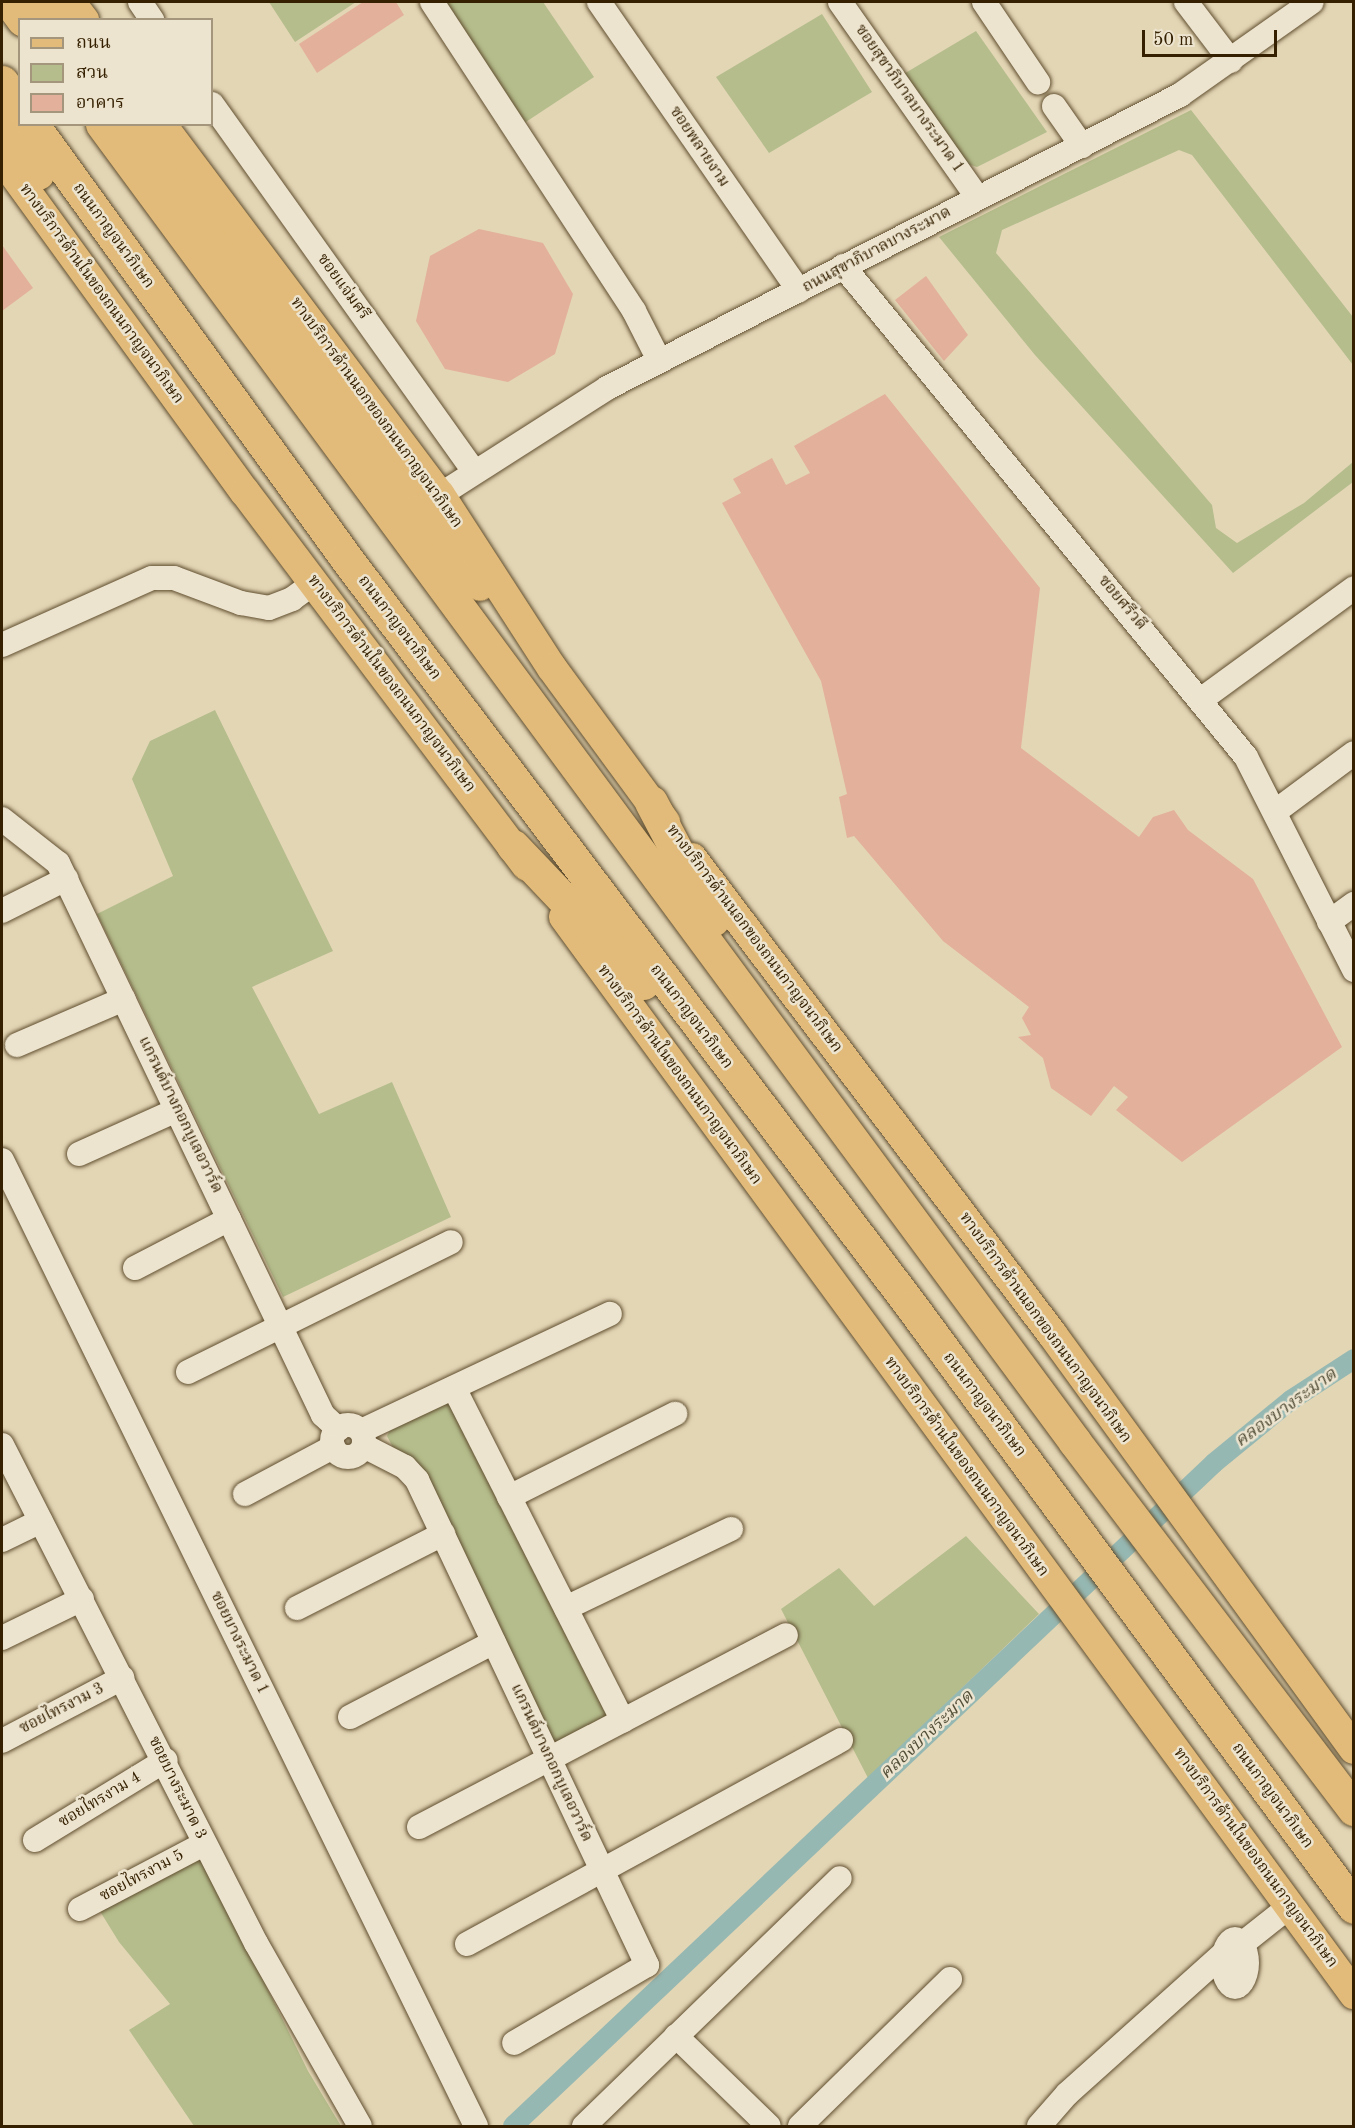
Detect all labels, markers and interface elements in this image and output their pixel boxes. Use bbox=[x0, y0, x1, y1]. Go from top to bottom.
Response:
legend bbox=[18, 18, 213, 126]
scale bar bbox=[1145, 18, 1280, 56]
street label: ซอยสุขาภิบาลบางระมาด 1 bbox=[850, 21, 968, 177]
text: 50 m bbox=[1153, 31, 1193, 49]
text: ถนน bbox=[76, 34, 111, 52]
text: สวน bbox=[76, 64, 108, 82]
text: อาคาร bbox=[76, 94, 125, 112]
street label: ซอยพลายงาม bbox=[665, 103, 733, 191]
street label: ถนนกาญจนาภิเษก bbox=[68, 179, 158, 293]
street label: ทางบริการด้านในของถนนกาญจนาภิเษก bbox=[15, 180, 187, 408]
street label: ถนนสุขาภิบาลบางระมาด bbox=[799, 203, 955, 297]
street label: ซอยแจ่มศรี bbox=[313, 250, 373, 324]
street label: ทางบริการด้านนอกของถนนกาญจนาภิเษก bbox=[286, 294, 466, 532]
street label: ทางบริการด้านในของถนนกาญจนาภิเษก bbox=[303, 572, 479, 796]
street label: ถนนกาญจนาภิเษก bbox=[353, 572, 445, 684]
street label: ซอยศรีวดี bbox=[1094, 572, 1150, 634]
street label: ทางบริการด้านนอกของถนนกาญจนาภิเษก bbox=[662, 821, 846, 1057]
street label: ทางบริการด้านในของถนนกาญจนาภิเษก bbox=[593, 961, 765, 1189]
street label: ถนนกาญจนาภิเษก bbox=[645, 961, 737, 1073]
street label: แกรนด์บางกอกบูเลอวาร์ด bbox=[134, 1033, 226, 1197]
street label: ทางบริการด้านนอกของถนนกาญจนาภิเษก bbox=[955, 1209, 1135, 1447]
street label: ถนนกาญจนาภิเษก bbox=[938, 1349, 1030, 1461]
street label: ทางบริการด้านในของถนนกาญจนาภิเษก bbox=[880, 1353, 1052, 1581]
water label: คลองบางระมาด bbox=[1231, 1364, 1341, 1452]
street label: ซอยบางระมาด 1 bbox=[206, 1588, 272, 1698]
street label: ซอยไทรงาม 3 bbox=[16, 1679, 108, 1739]
street label: แกรนด์บางกอกบูเลอวาร์ด bbox=[506, 1681, 596, 1845]
water label: คลองบางระมาด bbox=[876, 1686, 978, 1784]
street label: ซอยบางระมาด 3 bbox=[144, 1733, 210, 1843]
street label: ถนนกาญจนาภิเษก bbox=[1227, 1739, 1317, 1853]
street label: ทางบริการด้านในของถนนกาญจนาภิเษก bbox=[1169, 1744, 1341, 1972]
street label: ซอยไทรงาม 4 bbox=[55, 1768, 145, 1832]
street label: ซอยไทรงาม 5 bbox=[97, 1846, 187, 1906]

